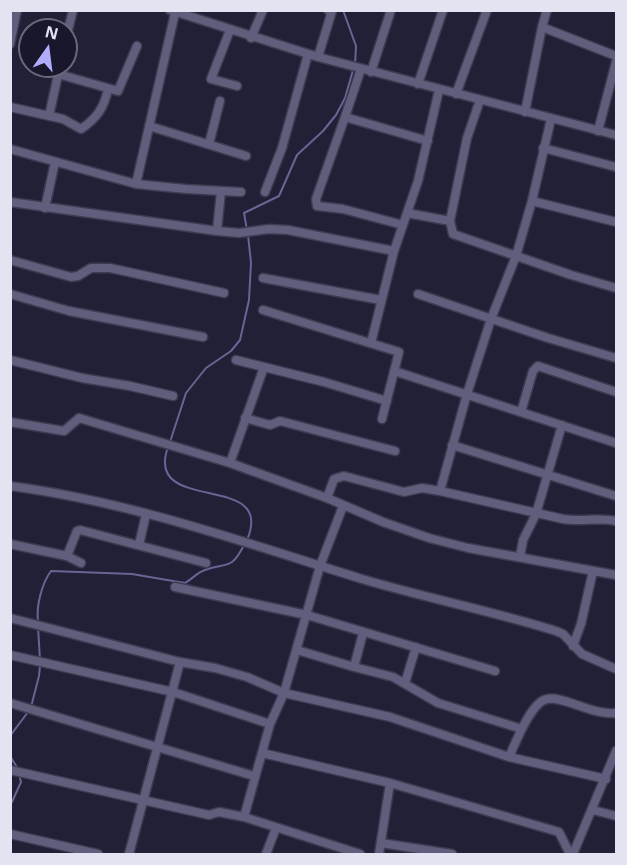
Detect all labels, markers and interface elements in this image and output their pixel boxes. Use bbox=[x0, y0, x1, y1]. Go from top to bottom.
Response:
north arrow bbox=[18, 18, 78, 78]
text: N bbox=[43, 20, 61, 45]

